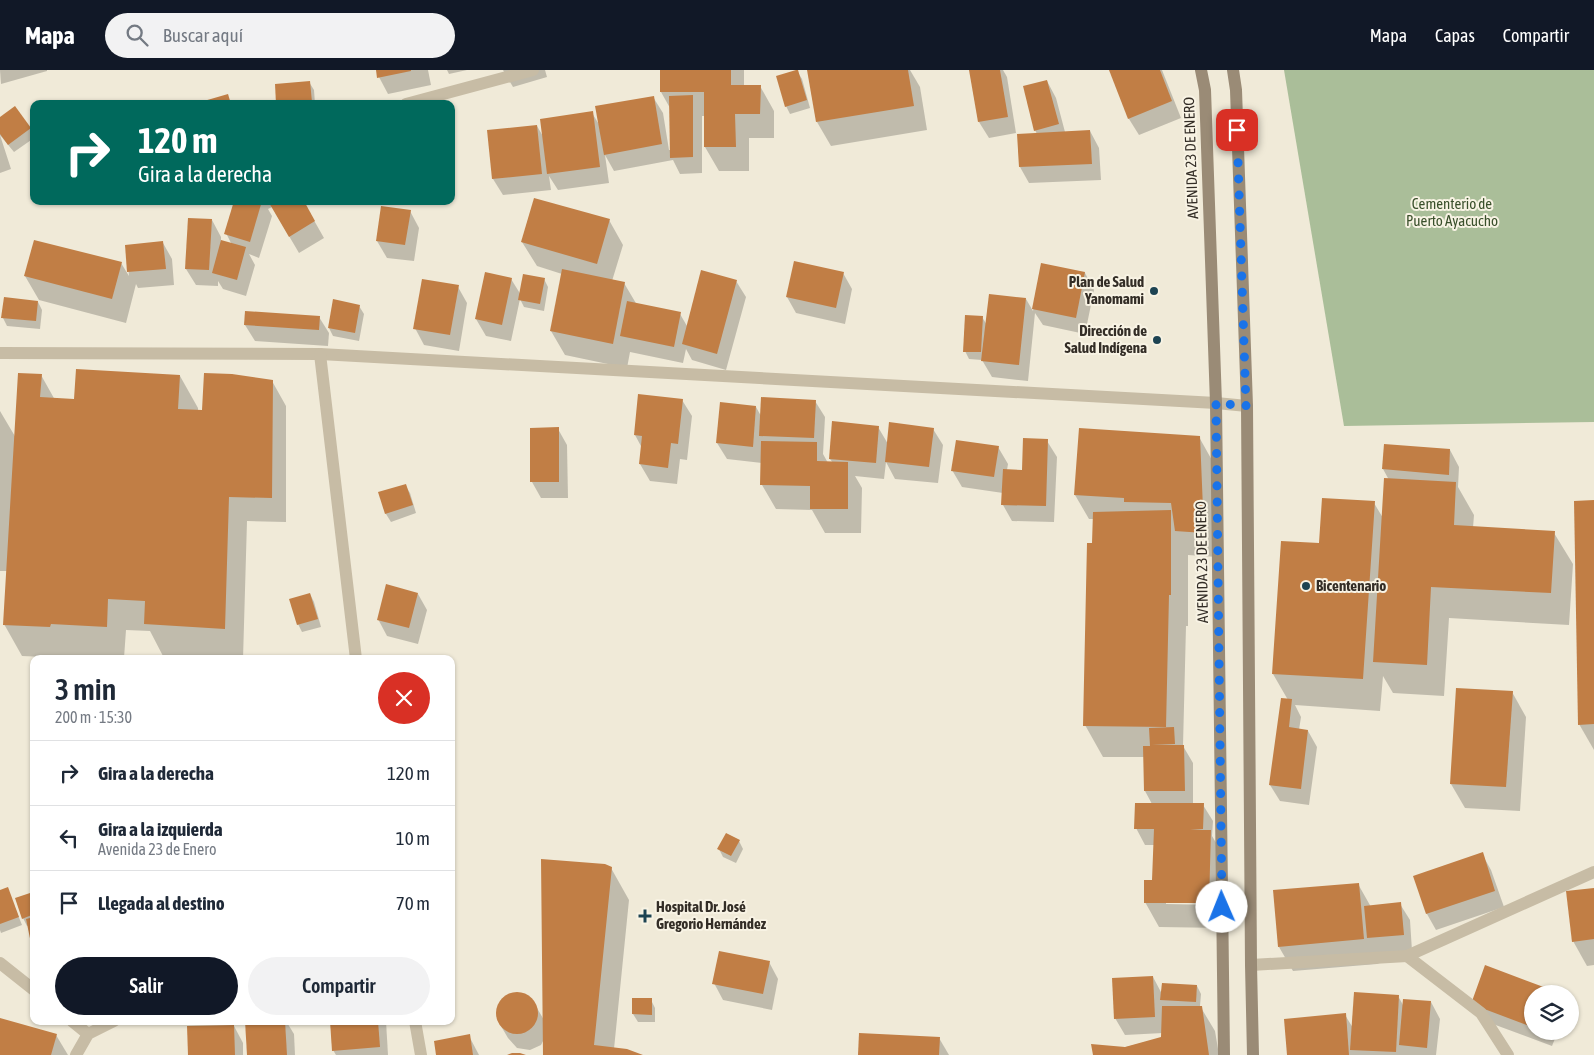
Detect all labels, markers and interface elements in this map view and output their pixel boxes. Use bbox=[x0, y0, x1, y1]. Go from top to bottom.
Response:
search box bbox=[105, 13, 455, 58]
icon: search bbox=[123, 21, 151, 49]
text: Mapa bbox=[25, 22, 75, 49]
text: Buscar aquí bbox=[163, 24, 243, 46]
text: Mapa bbox=[1370, 25, 1407, 46]
text: Capas bbox=[1435, 25, 1475, 46]
text: Compartir bbox=[1503, 25, 1569, 46]
street label: AVENIDA 23 DE ENERO bbox=[1180, 97, 1201, 219]
pin bbox=[1216, 109, 1258, 151]
icon: arrive bbox=[1223, 116, 1251, 144]
icon: right bbox=[55, 120, 120, 185]
text: 120 m bbox=[138, 120, 217, 160]
text: Gira a la derecha bbox=[138, 161, 272, 187]
park label: Cementerio de Puerto Ayacucho bbox=[1406, 195, 1498, 229]
place label: Plan de Salud Yanomami bbox=[1069, 273, 1144, 307]
marker: Plan de Salud Yanomami bbox=[1148, 285, 1160, 297]
place label: Dirección de Salud Indígena bbox=[1064, 322, 1147, 356]
marker: Dirección de Salud Indígena bbox=[1151, 334, 1163, 346]
street label: AVENIDA 23 DE ENERO bbox=[1192, 501, 1211, 623]
place label: Bicentenario bbox=[1316, 577, 1386, 594]
marker: Bicentenario bbox=[1300, 580, 1312, 592]
text: 3 min bbox=[55, 672, 116, 706]
button: close bbox=[378, 672, 430, 724]
text: 200 m · 15:30 bbox=[55, 708, 132, 726]
icon: right bbox=[55, 759, 83, 787]
text: Gira a la derecha bbox=[98, 762, 214, 784]
text: 120 m bbox=[387, 762, 430, 784]
text: Gira a la izquierda bbox=[98, 818, 223, 840]
icon: left bbox=[55, 824, 83, 852]
text: 10 m bbox=[396, 827, 430, 849]
text: Avenida 23 de Enero bbox=[98, 840, 217, 858]
position arrow bbox=[1195, 880, 1247, 932]
icon: arrive bbox=[55, 889, 83, 917]
text: Llegada al destino bbox=[98, 892, 225, 914]
text: 70 m bbox=[396, 892, 430, 914]
place label: Hospital Dr. José Gregorio Hernández bbox=[656, 898, 767, 932]
marker: Hospital Dr. José Gregorio Hernández bbox=[638, 909, 652, 923]
button: Salir bbox=[55, 957, 238, 1015]
button: Compartir bbox=[248, 957, 430, 1015]
map controls bbox=[1524, 985, 1579, 1040]
button: layers bbox=[1524, 985, 1579, 1040]

